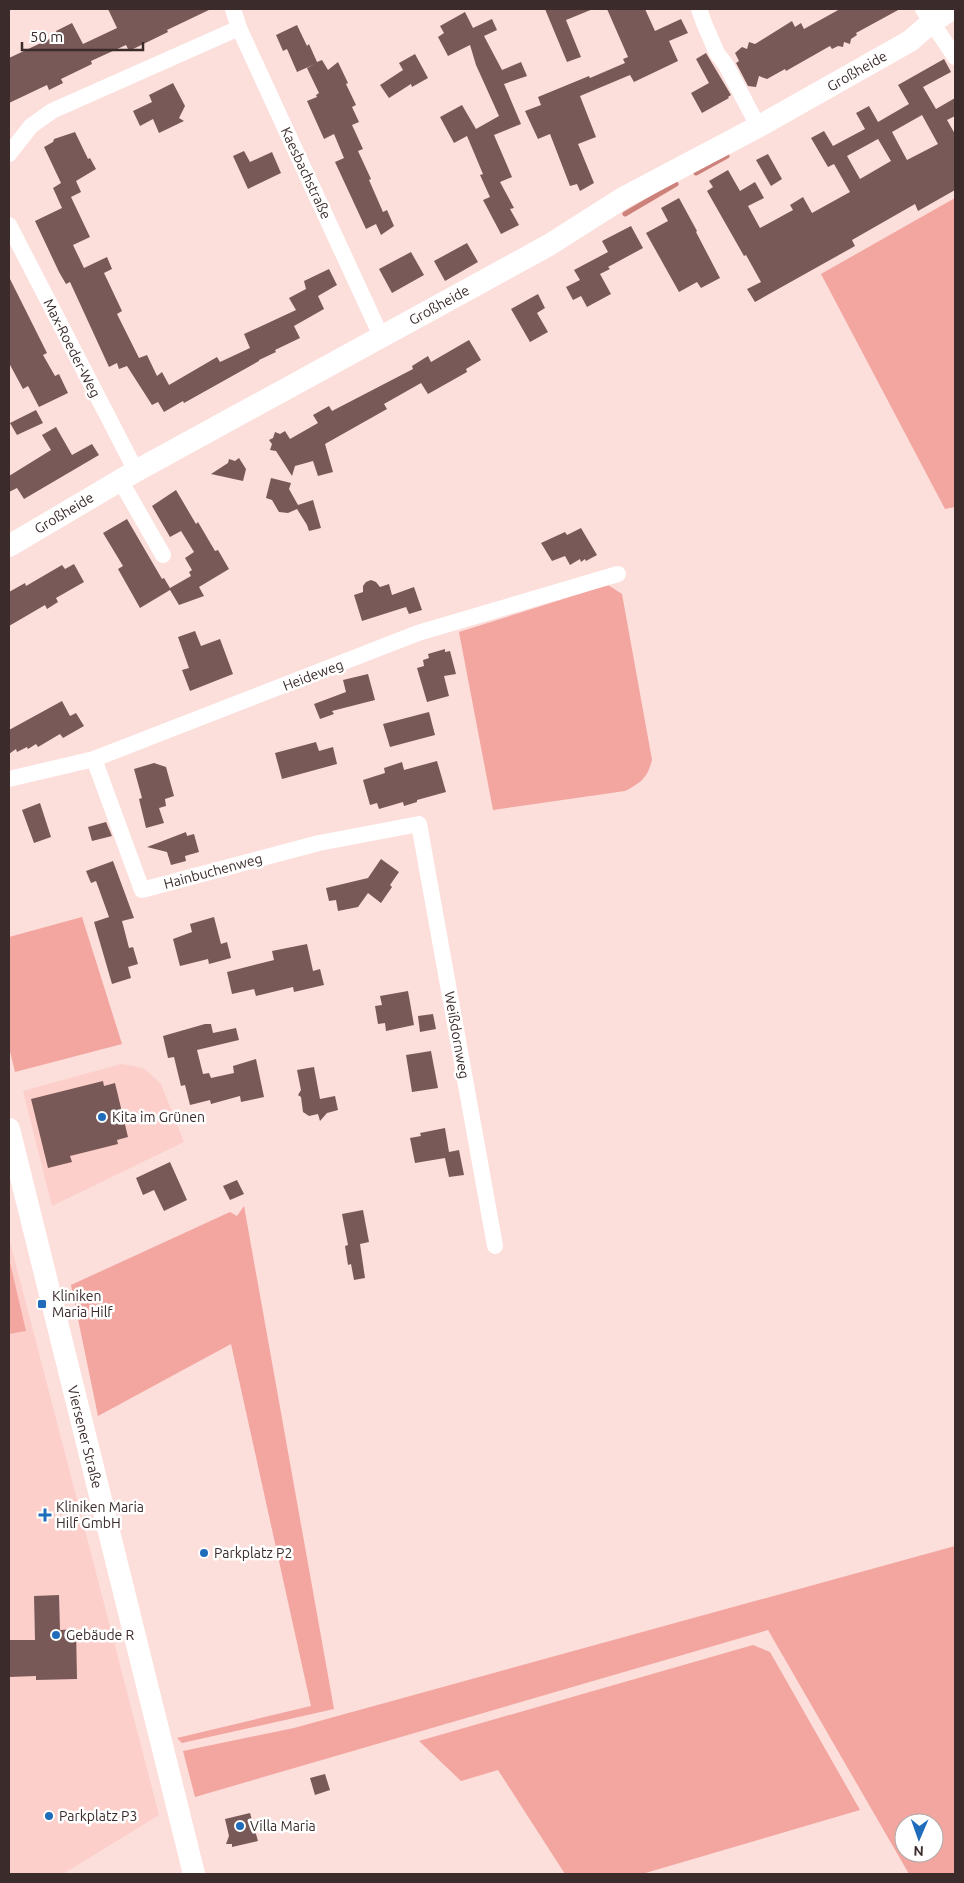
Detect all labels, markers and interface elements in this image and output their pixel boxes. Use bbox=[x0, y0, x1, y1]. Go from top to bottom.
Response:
scale bar bbox=[22, 20, 144, 52]
text: 50 m bbox=[30, 28, 63, 45]
street label: Großheide bbox=[824, 48, 890, 94]
street label: Kaesbachstraße bbox=[278, 124, 334, 222]
street label: Großheide bbox=[406, 282, 472, 328]
street label: Max-Roeder-Weg bbox=[40, 296, 104, 400]
street label: Großheide bbox=[31, 489, 97, 537]
street label: Heideweg bbox=[281, 656, 345, 694]
street label: Hainbuchenweg bbox=[162, 850, 264, 892]
street label: Weißdornweg bbox=[441, 990, 473, 1080]
place label: Kita im Grünen bbox=[112, 1109, 205, 1125]
marker: Kita im Grünen bbox=[96, 1111, 108, 1123]
place label: Kliniken Maria Hilf bbox=[52, 1288, 113, 1320]
marker: Kliniken Maria Hilf bbox=[36, 1298, 48, 1310]
street label: Viersener Straße bbox=[64, 1384, 106, 1490]
place label: Kliniken Maria Hilf GmbH bbox=[56, 1499, 144, 1531]
marker: Kliniken Maria Hilf GmbH bbox=[38, 1508, 52, 1522]
place label: Parkplatz P2 bbox=[214, 1545, 292, 1561]
marker: Parkplatz P2 bbox=[198, 1547, 210, 1559]
place label: Gebäude R bbox=[66, 1627, 135, 1643]
marker: Gebäude R bbox=[50, 1629, 62, 1641]
place label: Parkplatz P3 bbox=[59, 1808, 137, 1824]
marker: Parkplatz P3 bbox=[43, 1810, 55, 1822]
north arrow bbox=[894, 1813, 944, 1863]
place label: Villa Maria bbox=[250, 1818, 316, 1834]
marker: Villa Maria bbox=[234, 1820, 246, 1832]
text: N bbox=[913, 1843, 924, 1859]

